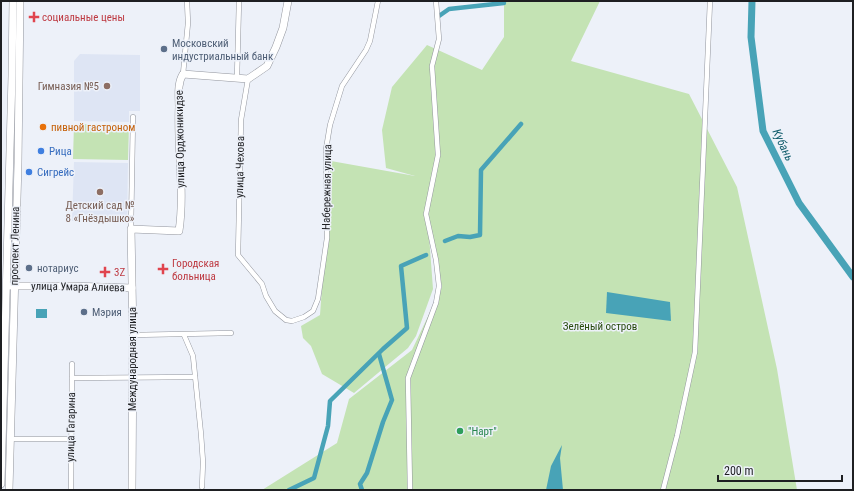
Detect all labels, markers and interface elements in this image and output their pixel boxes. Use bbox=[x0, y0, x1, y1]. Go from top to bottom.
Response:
place label: социальные цены bbox=[42, 11, 125, 24]
marker: социальные цены bbox=[29, 12, 39, 22]
place label: Московский индустриальный банк bbox=[172, 37, 274, 63]
marker: Московский индустриальный банк bbox=[159, 44, 169, 54]
place label: Гимназия №5 bbox=[38, 80, 99, 93]
marker: Гимназия №5 bbox=[102, 81, 112, 91]
street label: улица Орджоникидзе bbox=[173, 90, 187, 188]
place label: пивной гастроном bbox=[51, 121, 135, 134]
marker: пивной гастроном bbox=[38, 122, 48, 132]
water label: Кубань bbox=[770, 127, 796, 163]
street label: улица Чехова bbox=[233, 136, 247, 198]
street label: Набережная улица bbox=[320, 144, 334, 230]
place label: Рица bbox=[49, 145, 72, 158]
marker: Рица bbox=[36, 146, 46, 156]
place label: Сигрейс bbox=[37, 166, 74, 179]
marker: Сигрейс bbox=[24, 167, 34, 177]
marker: Детский сад № 8 «Гнёздышко» bbox=[95, 187, 105, 197]
place label: Детский сад № 8 «Гнёздышко» bbox=[65, 199, 135, 225]
street label: проспект Ленина bbox=[8, 206, 22, 286]
place label: Городская больница bbox=[172, 257, 219, 283]
place label: нотариус bbox=[37, 262, 78, 275]
marker: нотариус bbox=[24, 263, 34, 273]
marker: Городская больница bbox=[157, 263, 169, 275]
marker: 3Z bbox=[99, 266, 111, 278]
place label: 3Z bbox=[114, 266, 125, 279]
street label: улица Умара Алиева bbox=[31, 280, 125, 294]
place label: Мэрия bbox=[92, 306, 122, 319]
marker: Мэрия bbox=[79, 307, 89, 317]
street label: Международная улица bbox=[126, 307, 139, 411]
park label: Зелёный остров bbox=[563, 320, 637, 333]
street label: улица Гагарина bbox=[64, 392, 78, 462]
place label: "Нарт" bbox=[468, 425, 497, 438]
marker: "Нарт" bbox=[455, 426, 465, 436]
scale bar bbox=[718, 457, 842, 483]
text: 200 m bbox=[724, 464, 754, 478]

